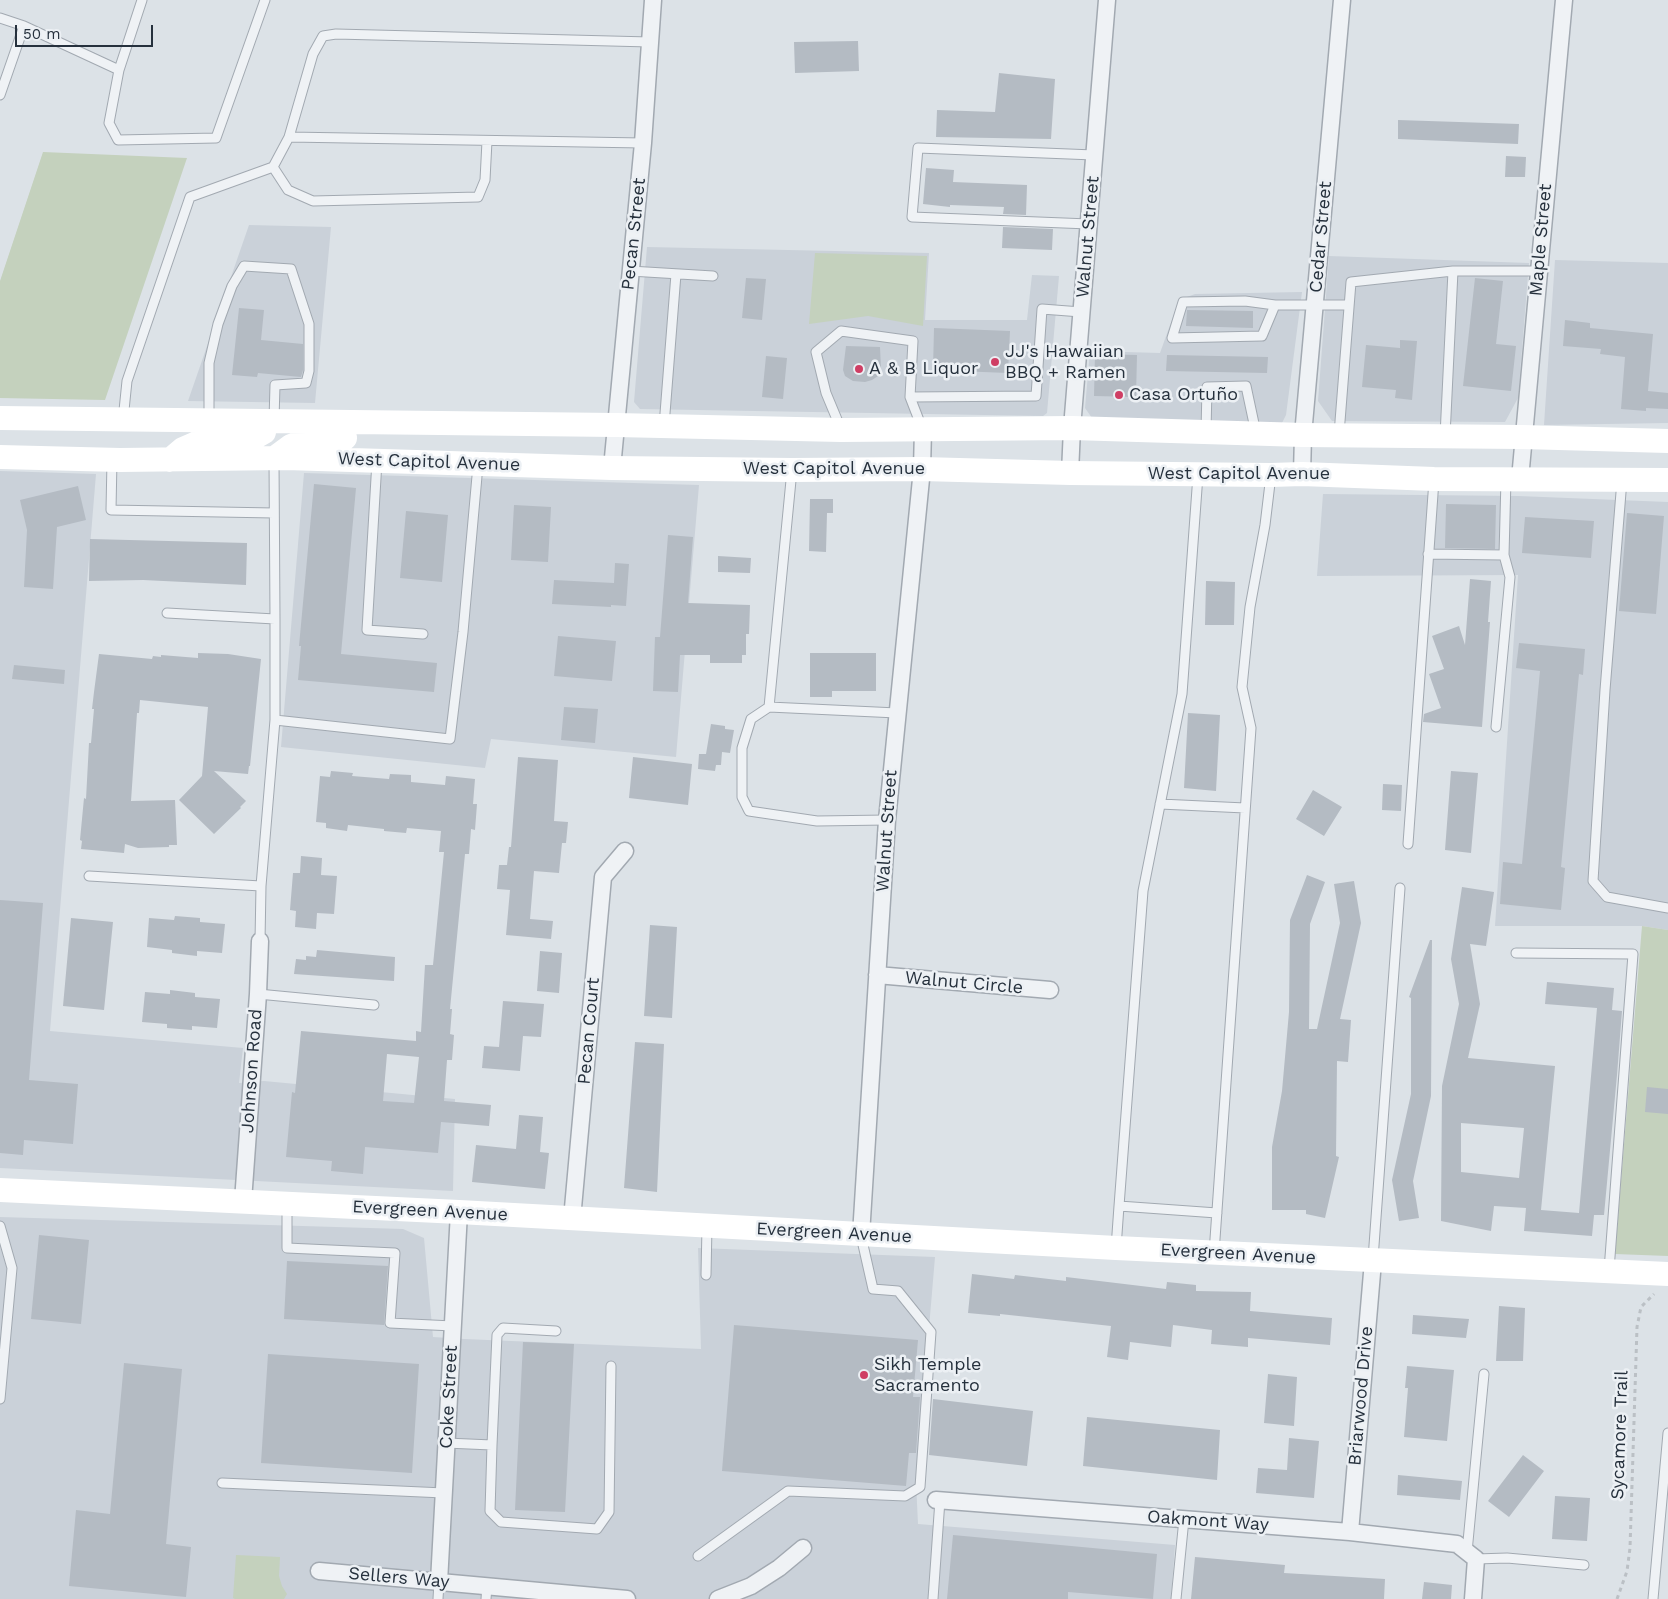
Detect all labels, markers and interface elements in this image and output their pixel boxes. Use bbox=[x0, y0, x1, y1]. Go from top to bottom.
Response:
scale bar bbox=[18, 15, 155, 47]
text: 50 m bbox=[23, 25, 60, 43]
street label: Walnut Street bbox=[1072, 175, 1104, 299]
street label: Pecan Street bbox=[617, 177, 651, 291]
street label: Cedar Street bbox=[1305, 180, 1337, 294]
street label: Maple Street bbox=[1525, 183, 1557, 297]
place label: JJ's Hawaiian BBQ + Ramen bbox=[1005, 341, 1126, 384]
marker: JJ's Hawaiian BBQ + Ramen bbox=[989, 356, 1001, 368]
place label: A & B Liquor bbox=[869, 358, 978, 380]
marker: A & B Liquor bbox=[853, 363, 865, 375]
place label: Casa Ortuño bbox=[1129, 384, 1238, 406]
marker: Casa Ortuño bbox=[1113, 389, 1125, 401]
street label: West Capitol Avenue bbox=[337, 448, 521, 476]
street label: West Capitol Avenue bbox=[743, 458, 925, 480]
street label: West Capitol Avenue bbox=[1148, 463, 1330, 485]
street label: Walnut Street bbox=[872, 769, 902, 893]
street label: Walnut Circle bbox=[904, 967, 1024, 999]
street label: Pecan Court bbox=[574, 977, 604, 1085]
street label: Johnson Road bbox=[237, 1008, 267, 1134]
street label: Evergreen Avenue bbox=[352, 1196, 508, 1226]
street label: Evergreen Avenue bbox=[756, 1218, 912, 1248]
street label: Evergreen Avenue bbox=[1160, 1239, 1316, 1269]
street label: Briarwood Drive bbox=[1344, 1325, 1378, 1467]
street label: Coke Street bbox=[436, 1345, 462, 1449]
place label: Sikh Temple Sacramento bbox=[874, 1354, 981, 1396]
marker: Sikh Temple Sacramento bbox=[858, 1369, 870, 1381]
street label: Sycamore Trail bbox=[1607, 1370, 1633, 1500]
street label: Oakmont Way bbox=[1146, 1506, 1270, 1536]
street label: Sellers Way bbox=[348, 1563, 450, 1593]

